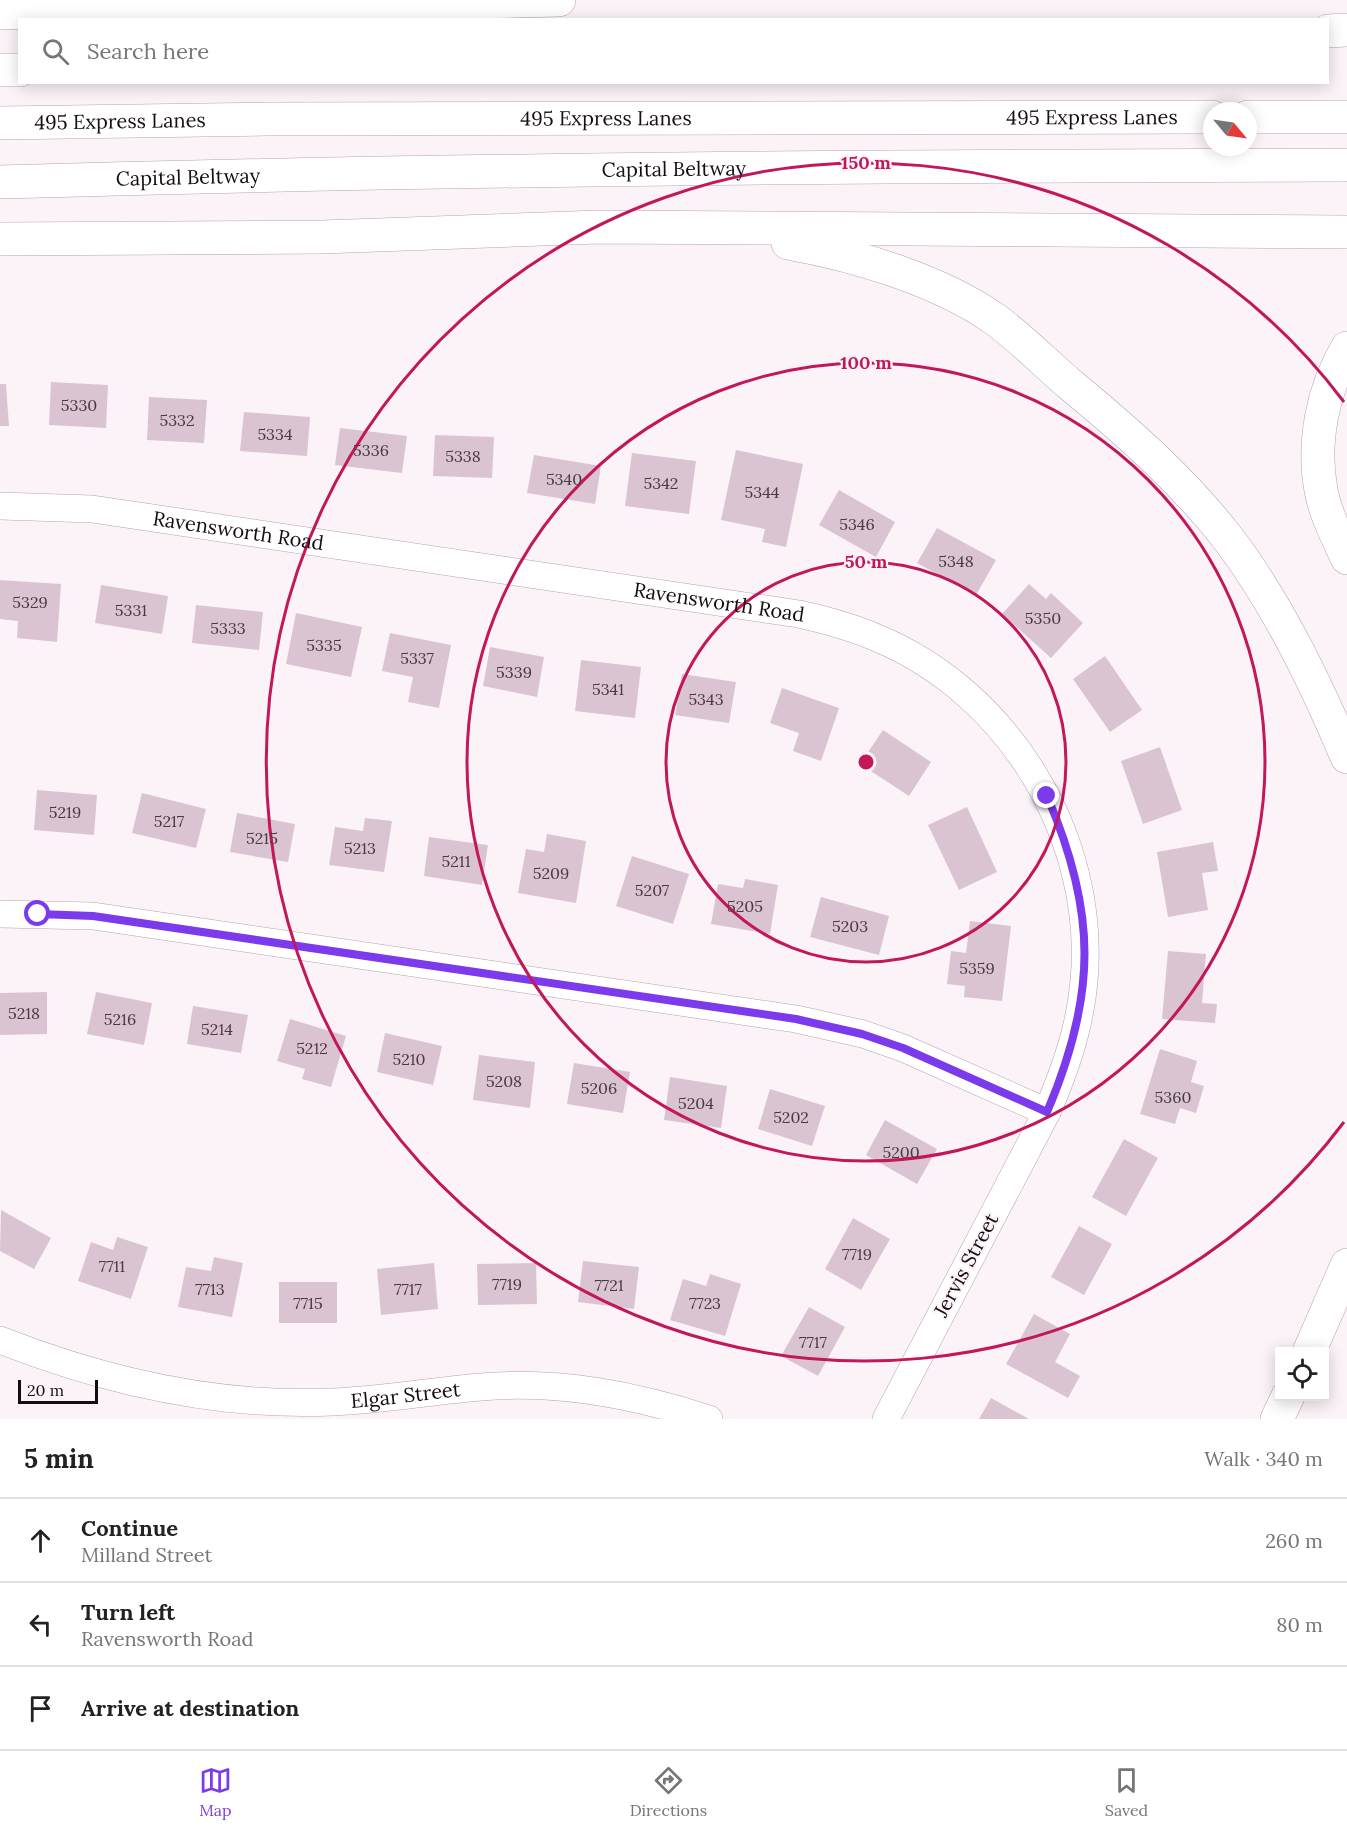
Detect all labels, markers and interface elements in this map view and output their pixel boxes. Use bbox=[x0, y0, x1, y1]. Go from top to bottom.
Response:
search box bbox=[18, 18, 1329, 84]
icon: search bbox=[39, 35, 72, 68]
text: Search here bbox=[87, 37, 209, 65]
north arrow bbox=[1203, 102, 1257, 156]
street label: 495 Express Lanes bbox=[1006, 104, 1178, 129]
street label: 495 Express Lanes bbox=[520, 105, 692, 130]
street label: 495 Express Lanes bbox=[34, 107, 206, 134]
text: 150 m bbox=[841, 151, 891, 174]
street label: Capital Beltway bbox=[602, 155, 747, 182]
street label: Capital Beltway bbox=[115, 163, 261, 191]
text: 100 m bbox=[840, 351, 892, 374]
house number: 5330 bbox=[61, 395, 97, 415]
house number: 5332 bbox=[159, 410, 195, 430]
house number: 5334 bbox=[257, 424, 293, 444]
house number: 5336 bbox=[353, 440, 389, 460]
house number: 5338 bbox=[445, 446, 481, 466]
house number: 5340 bbox=[546, 469, 582, 489]
house number: 5342 bbox=[644, 473, 678, 493]
house number: 5344 bbox=[745, 482, 780, 502]
street label: Ravensworth Road bbox=[151, 505, 326, 555]
house number: 5346 bbox=[839, 514, 875, 534]
text: 50 m bbox=[845, 550, 888, 573]
house number: 5348 bbox=[938, 551, 974, 571]
street label: Ravensworth Road bbox=[632, 577, 806, 627]
house number: 5329 bbox=[12, 592, 48, 612]
house number: 5331 bbox=[115, 600, 147, 620]
house number: 5350 bbox=[1025, 608, 1061, 628]
house number: 5333 bbox=[210, 618, 246, 638]
house number: 5335 bbox=[306, 635, 342, 655]
house number: 5337 bbox=[400, 648, 434, 668]
house number: 5339 bbox=[496, 662, 532, 682]
house number: 5341 bbox=[592, 679, 624, 699]
house number: 5343 bbox=[688, 689, 724, 709]
centre of rings bbox=[856, 752, 876, 772]
route end bbox=[1033, 782, 1059, 808]
house number: 5219 bbox=[49, 802, 81, 822]
house number: 5217 bbox=[154, 811, 185, 831]
house number: 5215 bbox=[246, 828, 278, 848]
house number: 5213 bbox=[344, 838, 376, 858]
house number: 5211 bbox=[442, 851, 471, 871]
house number: 5209 bbox=[533, 863, 569, 883]
house number: 5207 bbox=[635, 880, 670, 900]
house number: 5205 bbox=[727, 896, 763, 916]
route start bbox=[24, 900, 50, 926]
house number: 5203 bbox=[832, 916, 868, 936]
house number: 5359 bbox=[959, 958, 995, 978]
house number: 5218 bbox=[8, 1003, 40, 1023]
house number: 5216 bbox=[104, 1009, 136, 1029]
house number: 5214 bbox=[201, 1019, 233, 1039]
house number: 5212 bbox=[296, 1038, 328, 1058]
house number: 5210 bbox=[392, 1049, 426, 1069]
house number: 5208 bbox=[486, 1071, 522, 1091]
house number: 5206 bbox=[581, 1078, 617, 1098]
house number: 5360 bbox=[1155, 1087, 1191, 1107]
house number: 5204 bbox=[678, 1093, 714, 1113]
house number: 5202 bbox=[773, 1107, 809, 1127]
house number: 5200 bbox=[882, 1142, 920, 1162]
street label: Jervis Street bbox=[927, 1208, 1003, 1322]
house number: 7719 bbox=[842, 1244, 872, 1264]
house number: 7711 bbox=[99, 1256, 125, 1276]
house number: 7719 bbox=[492, 1274, 522, 1294]
house number: 7721 bbox=[594, 1275, 624, 1295]
house number: 7713 bbox=[195, 1279, 225, 1299]
house number: 7717 bbox=[394, 1279, 423, 1299]
house number: 7715 bbox=[293, 1293, 323, 1313]
house number: 7723 bbox=[689, 1293, 721, 1313]
house number: 7717 bbox=[799, 1332, 828, 1352]
map controls bbox=[1275, 1347, 1329, 1401]
button: locate bbox=[1275, 1347, 1329, 1401]
street label: Elgar Street bbox=[350, 1376, 462, 1413]
scale bar bbox=[18, 1377, 98, 1404]
text: 20 m bbox=[27, 1380, 64, 1400]
text: 5 min bbox=[24, 1442, 94, 1475]
text: Walk · 340 m bbox=[1204, 1446, 1323, 1471]
text: Continue bbox=[81, 1514, 178, 1542]
icon: ahead bbox=[24, 1524, 57, 1557]
text: 260 m bbox=[1265, 1528, 1323, 1553]
text: Milland Street bbox=[81, 1542, 212, 1567]
text: Turn left bbox=[81, 1598, 175, 1626]
icon: left bbox=[24, 1608, 57, 1641]
text: 80 m bbox=[1276, 1612, 1323, 1637]
text: Ravensworth Road bbox=[81, 1626, 254, 1651]
icon: arrive bbox=[24, 1692, 57, 1725]
text: Arrive at destination bbox=[81, 1694, 299, 1722]
tab: Map bbox=[199, 1764, 232, 1820]
tab: Directions bbox=[630, 1764, 707, 1820]
tab: Saved bbox=[1105, 1764, 1148, 1820]

